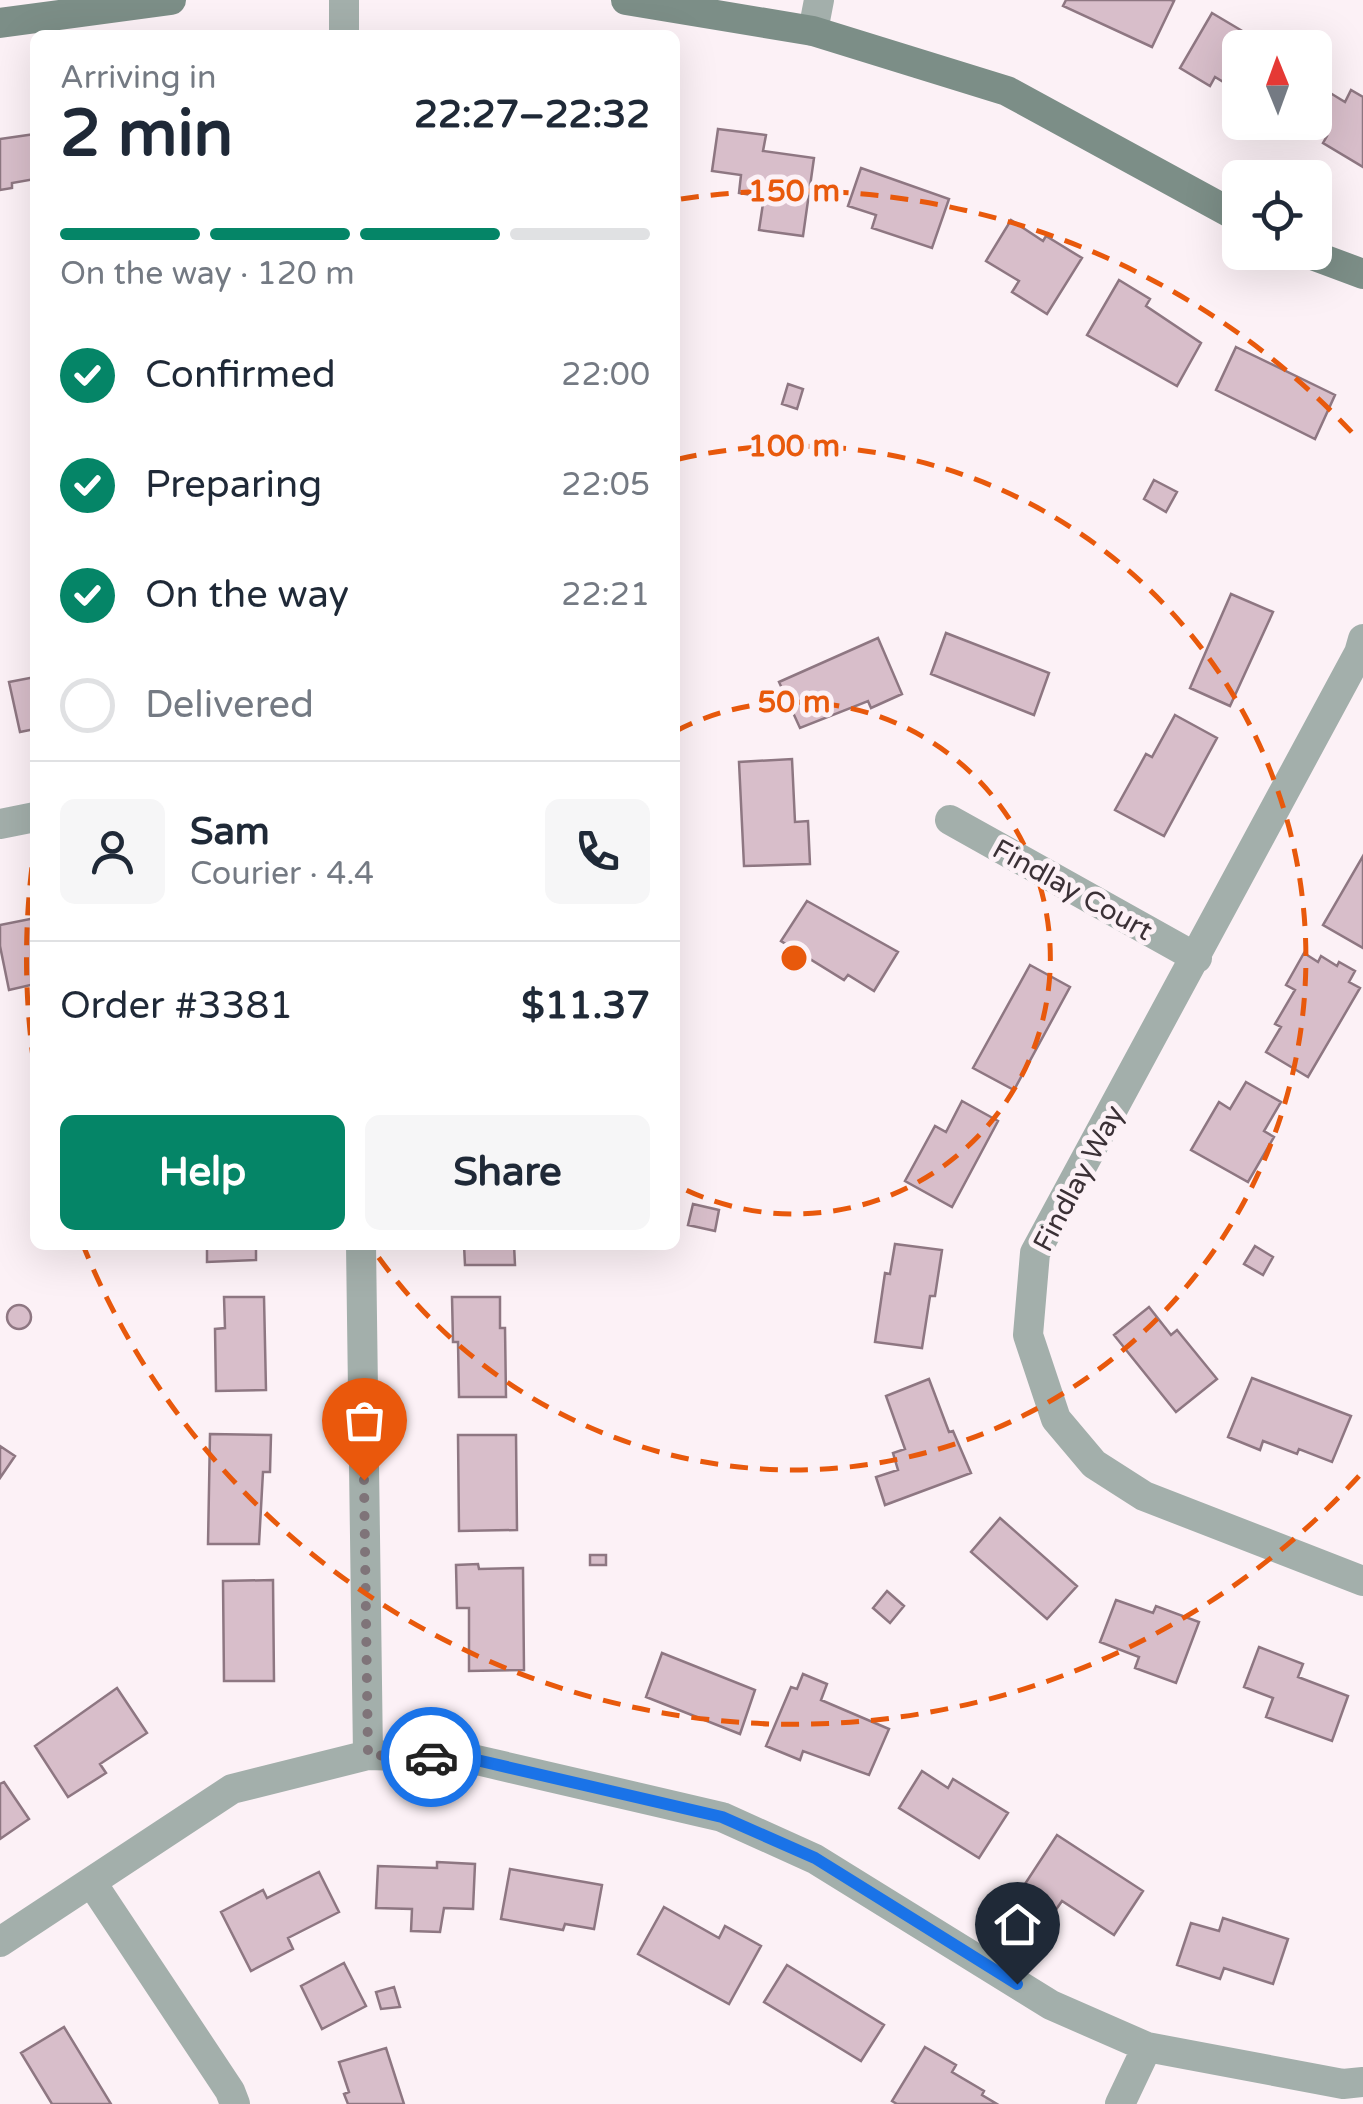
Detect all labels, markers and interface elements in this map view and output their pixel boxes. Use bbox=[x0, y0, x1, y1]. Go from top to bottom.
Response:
north arrow bbox=[1222, 30, 1332, 140]
map controls bbox=[1222, 30, 1332, 270]
text: Arriving in bbox=[60, 59, 217, 97]
text: 22:27–22:32 bbox=[414, 92, 650, 138]
text: 2 min bbox=[60, 95, 233, 174]
button: locate bbox=[1222, 160, 1332, 270]
text: 150 m bbox=[748, 173, 840, 210]
text: On the way · 120 m bbox=[60, 255, 355, 293]
icon: check bbox=[60, 348, 115, 403]
text: Confirmed bbox=[145, 352, 336, 398]
text: 22:00 bbox=[561, 356, 650, 394]
text: 100 m bbox=[748, 428, 840, 465]
icon: check bbox=[60, 458, 115, 513]
text: Preparing bbox=[145, 462, 322, 508]
text: 22:05 bbox=[561, 466, 650, 504]
icon: check bbox=[60, 568, 115, 623]
text: On the way bbox=[145, 572, 349, 618]
text: 22:21 bbox=[561, 576, 650, 614]
text: Delivered bbox=[145, 682, 314, 728]
text: 50 m bbox=[757, 684, 831, 721]
button: person bbox=[60, 799, 165, 904]
button: phone bbox=[545, 799, 650, 904]
text: Sam bbox=[190, 809, 270, 855]
street label: Findlay Court bbox=[987, 832, 1159, 948]
text: Courier · 4.4 bbox=[190, 855, 374, 893]
centre of rings bbox=[776, 940, 812, 976]
text: Order #3381 bbox=[60, 983, 293, 1029]
text: $11.37 bbox=[521, 983, 650, 1029]
street label: Findlay Way bbox=[1026, 1099, 1132, 1257]
button: Help bbox=[60, 1115, 345, 1230]
button: Share bbox=[365, 1115, 650, 1230]
pin bbox=[322, 1378, 407, 1481]
icon: bag bbox=[337, 1393, 392, 1448]
courier bbox=[381, 1707, 481, 1807]
icon: car bbox=[404, 1730, 459, 1785]
pin bbox=[975, 1882, 1060, 1985]
icon: home bbox=[990, 1897, 1045, 1952]

